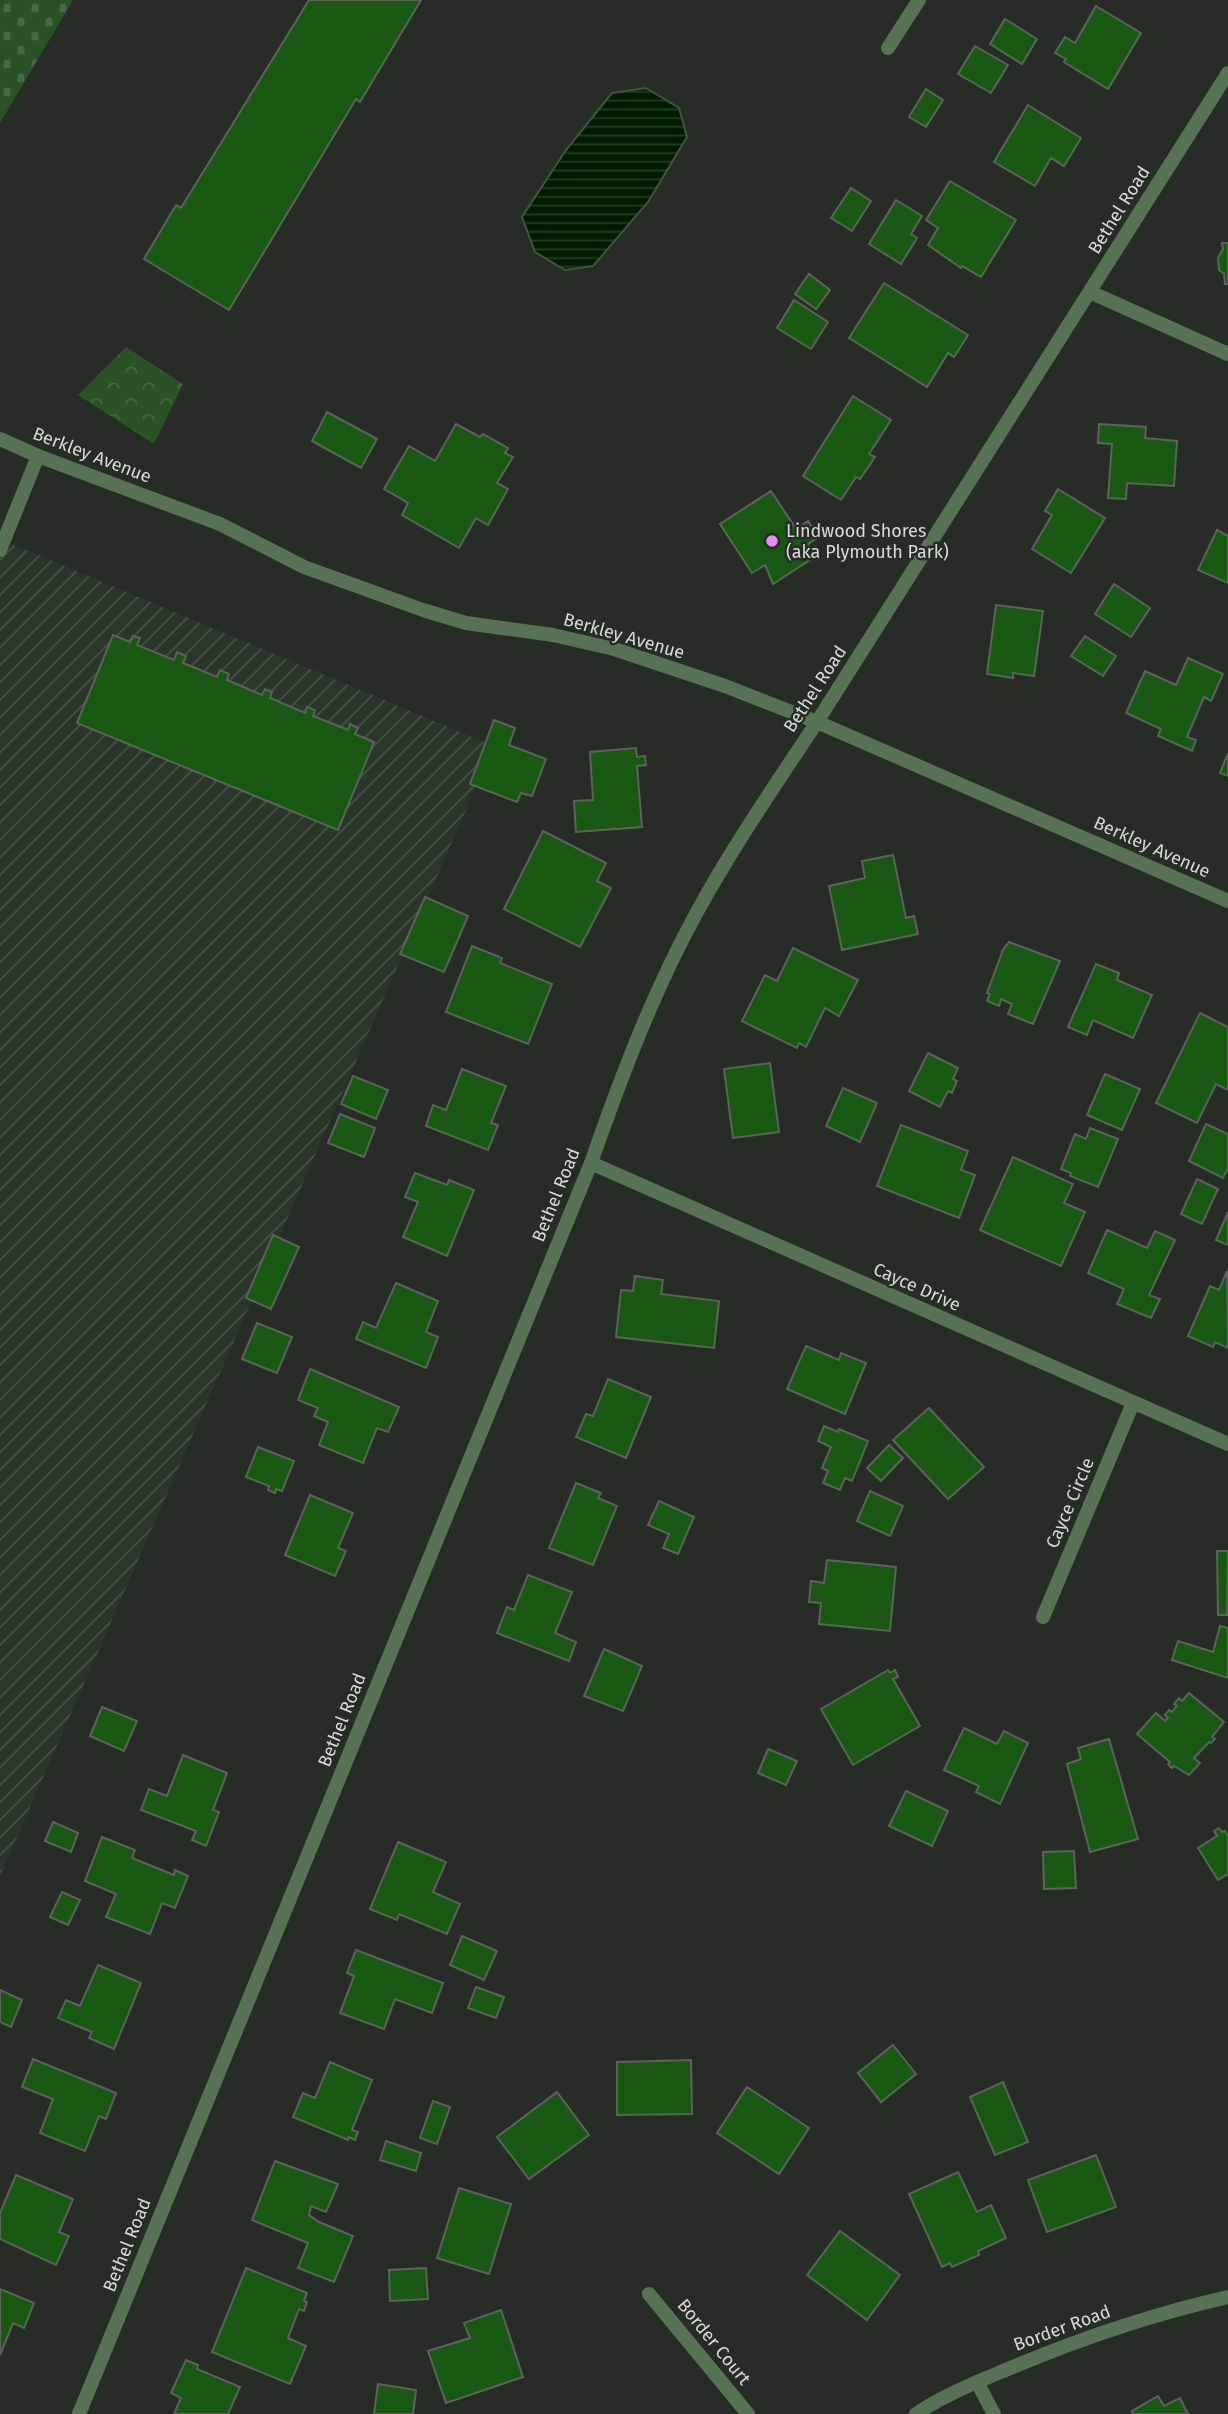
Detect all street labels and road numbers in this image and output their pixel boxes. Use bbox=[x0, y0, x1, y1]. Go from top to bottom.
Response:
street label: Bethel Road bbox=[1083, 162, 1155, 258]
street label: Berkley Avenue bbox=[30, 422, 154, 488]
street label: Berkley Avenue bbox=[561, 608, 687, 664]
street label: Bethel Road bbox=[779, 641, 851, 737]
street label: Berkley Avenue bbox=[1090, 811, 1214, 883]
street label: Bethel Road bbox=[527, 1145, 585, 1245]
street label: Cayce Drive bbox=[870, 1258, 964, 1316]
street label: Cayce Circle bbox=[1041, 1454, 1099, 1552]
street label: Bethel Road bbox=[313, 1670, 371, 1770]
street label: Bethel Road bbox=[98, 2195, 156, 2295]
street label: Border Court bbox=[673, 2295, 756, 2390]
street label: Border Road bbox=[1010, 2300, 1114, 2356]

